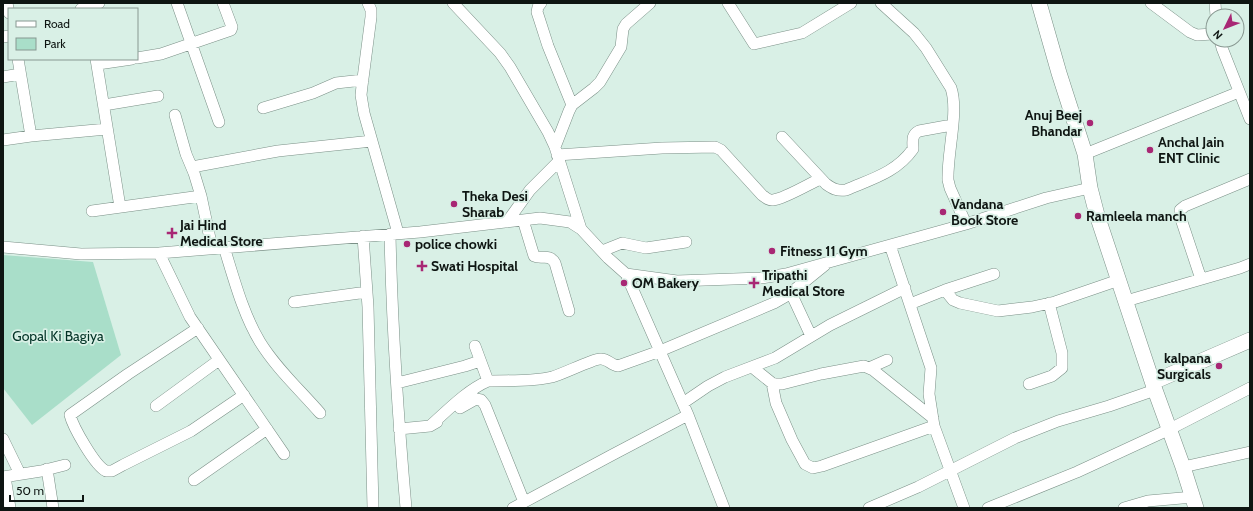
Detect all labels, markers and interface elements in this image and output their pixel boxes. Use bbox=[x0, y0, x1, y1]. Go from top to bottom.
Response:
legend bbox=[8, 8, 138, 60]
north arrow bbox=[1205, 8, 1245, 48]
text: Road bbox=[44, 16, 70, 31]
text: N bbox=[1210, 27, 1225, 42]
text: Park bbox=[44, 36, 66, 51]
place label: Anuj Beej Bhandar bbox=[1025, 106, 1082, 140]
marker: Anuj Beej Bhandar bbox=[1085, 118, 1095, 128]
place label: Anchal Jain ENT Clinic bbox=[1158, 133, 1224, 167]
marker: Anchal Jain ENT Clinic bbox=[1145, 145, 1155, 155]
place label: Theka Desi Sharab bbox=[462, 187, 528, 221]
place label: Vandana Book Store bbox=[951, 195, 1018, 229]
marker: Theka Desi Sharab bbox=[449, 199, 459, 209]
marker: Vandana Book Store bbox=[938, 207, 948, 217]
place label: Ramleela manch bbox=[1086, 207, 1187, 225]
marker: Ramleela manch bbox=[1073, 211, 1083, 221]
place label: Jai Hind Medical Store bbox=[179, 216, 263, 250]
marker: Jai Hind Medical Store bbox=[167, 228, 177, 238]
place label: police chowki bbox=[415, 235, 497, 253]
marker: police chowki bbox=[402, 239, 412, 249]
place label: Fitness 11 Gym bbox=[780, 242, 868, 260]
marker: Fitness 11 Gym bbox=[767, 246, 777, 256]
place label: Swati Hospital bbox=[431, 257, 518, 275]
marker: Swati Hospital bbox=[416, 260, 428, 272]
place label: Tripathi Medical Store bbox=[762, 266, 845, 300]
place label: OM Bakery bbox=[632, 274, 699, 292]
marker: OM Bakery bbox=[619, 278, 629, 288]
marker: Tripathi Medical Store bbox=[749, 278, 759, 288]
park label: Gopal Ki Bagiya bbox=[12, 327, 104, 345]
place label: kalpana Surgicals bbox=[1157, 349, 1211, 383]
marker: kalpana Surgicals bbox=[1214, 361, 1224, 371]
scale bar bbox=[10, 477, 83, 503]
text: 50 m bbox=[16, 483, 44, 498]

